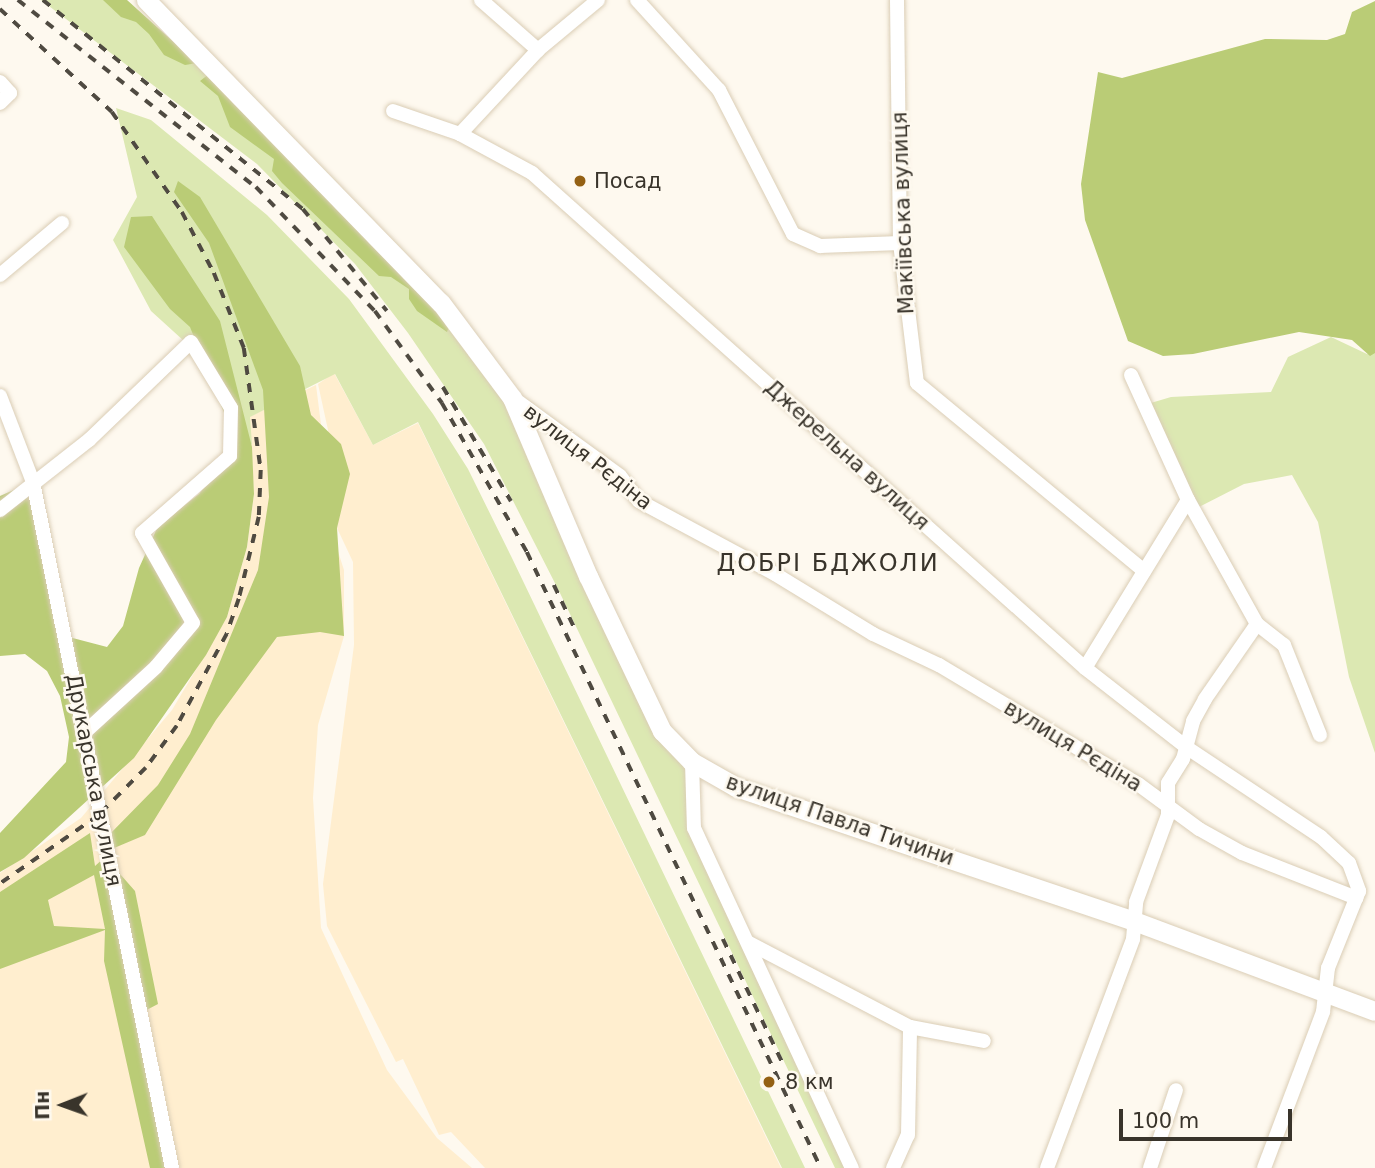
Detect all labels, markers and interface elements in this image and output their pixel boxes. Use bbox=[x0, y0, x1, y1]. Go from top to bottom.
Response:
street label: Макіївська вулиця bbox=[887, 111, 919, 315]
place label: Посад bbox=[594, 168, 662, 194]
marker: Посад bbox=[572, 173, 588, 189]
street label: Джерельна вулиця bbox=[760, 375, 934, 535]
street label: вулиця Рєдіна bbox=[519, 399, 657, 515]
district label: ДОБРІ БДЖОЛИ bbox=[718, 550, 938, 578]
street label: Друкарська вулиця bbox=[61, 672, 127, 888]
street label: вулиця Рєдіна bbox=[999, 695, 1147, 797]
street label: вулиця Павла Тичини bbox=[723, 769, 957, 871]
place label: 8 км bbox=[785, 1069, 834, 1095]
north arrow bbox=[28, 1070, 98, 1140]
marker: 8 км bbox=[759, 1072, 779, 1092]
text: Пн bbox=[31, 1091, 53, 1120]
scale bar bbox=[1123, 1094, 1296, 1138]
text: 100 m bbox=[1132, 1109, 1199, 1133]

